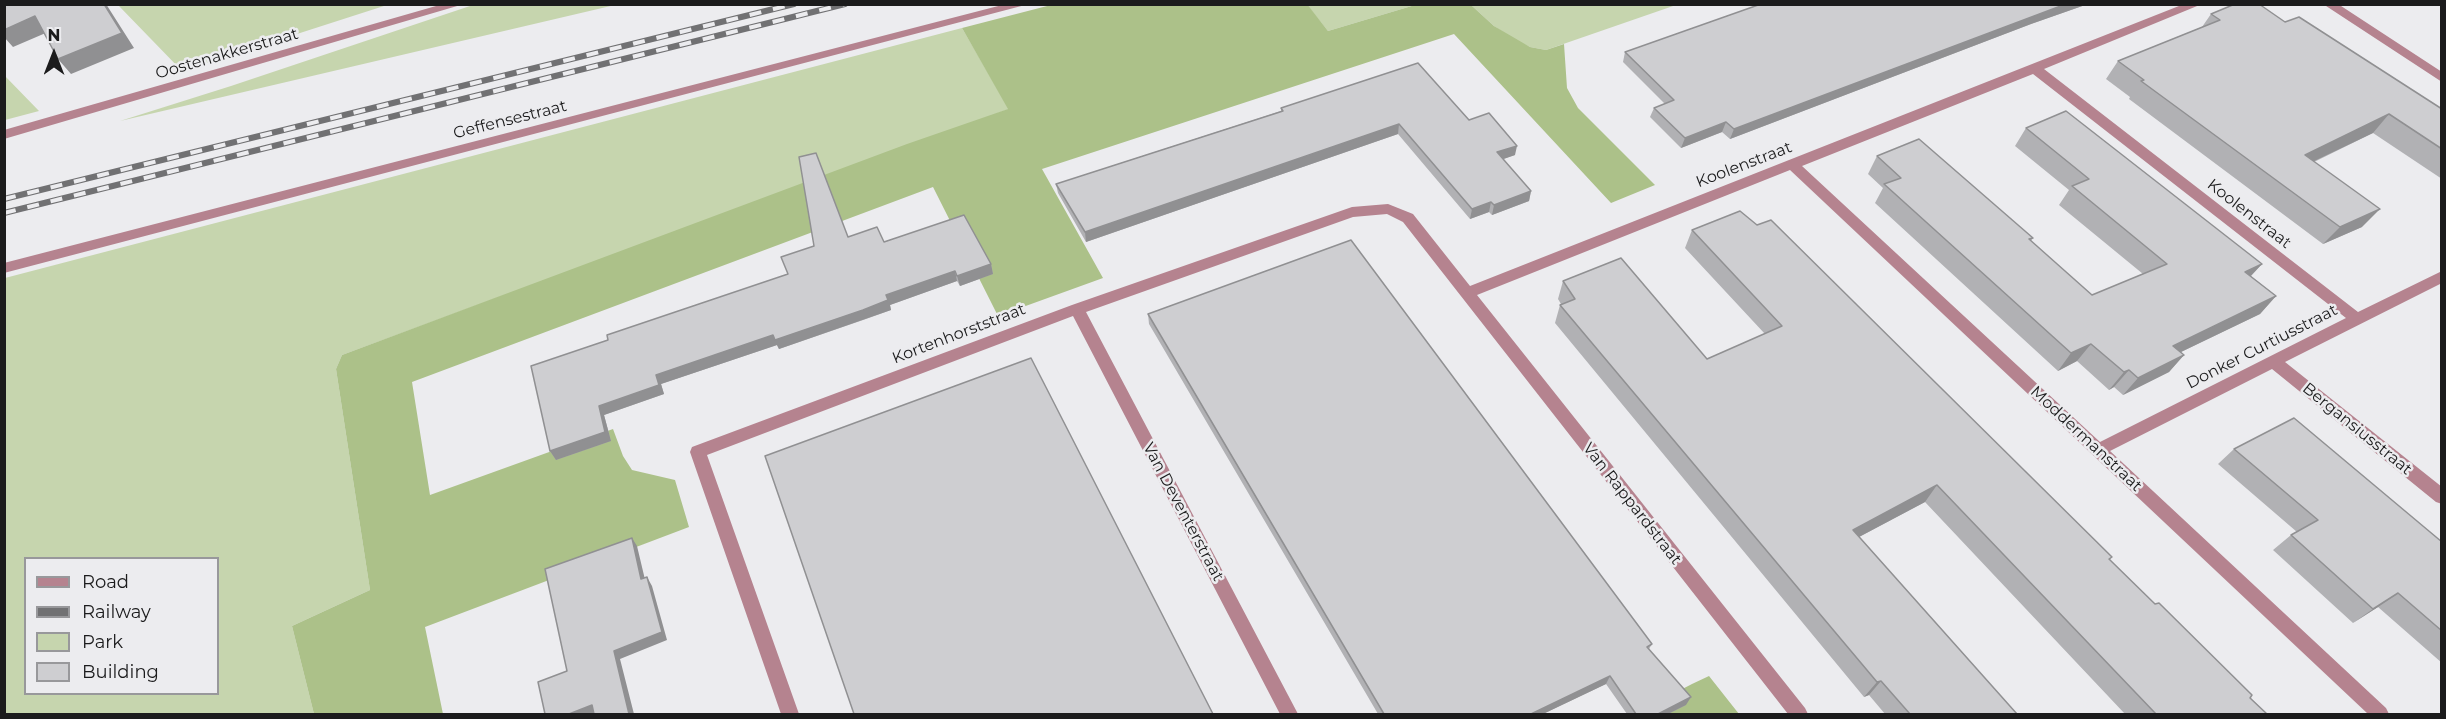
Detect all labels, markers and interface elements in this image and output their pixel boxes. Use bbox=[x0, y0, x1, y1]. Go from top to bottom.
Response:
north arrow bbox=[24, 24, 84, 84]
street label: Oostenakkerstraat bbox=[153, 24, 301, 84]
text: N bbox=[48, 26, 60, 45]
street label: Geffensestraat bbox=[451, 97, 569, 143]
street label: Koolenstraat bbox=[1693, 138, 1795, 192]
street label: Koolenstraat bbox=[2203, 175, 2295, 253]
street label: Kortenhorststraat bbox=[890, 300, 1028, 368]
street label: Donker Curtiusstraat bbox=[2183, 301, 2341, 393]
street label: Bergansiusstraat bbox=[2298, 379, 2416, 479]
street label: Moddermanstraat bbox=[2026, 382, 2146, 496]
street label: Van Deventerstraat bbox=[1138, 439, 1228, 585]
street label: Van Rappardstraat bbox=[1578, 439, 1686, 569]
legend bbox=[24, 557, 219, 695]
text: Road bbox=[82, 571, 129, 593]
text: Railway bbox=[82, 601, 151, 623]
text: Park bbox=[82, 631, 123, 653]
text: Building bbox=[82, 661, 159, 683]

